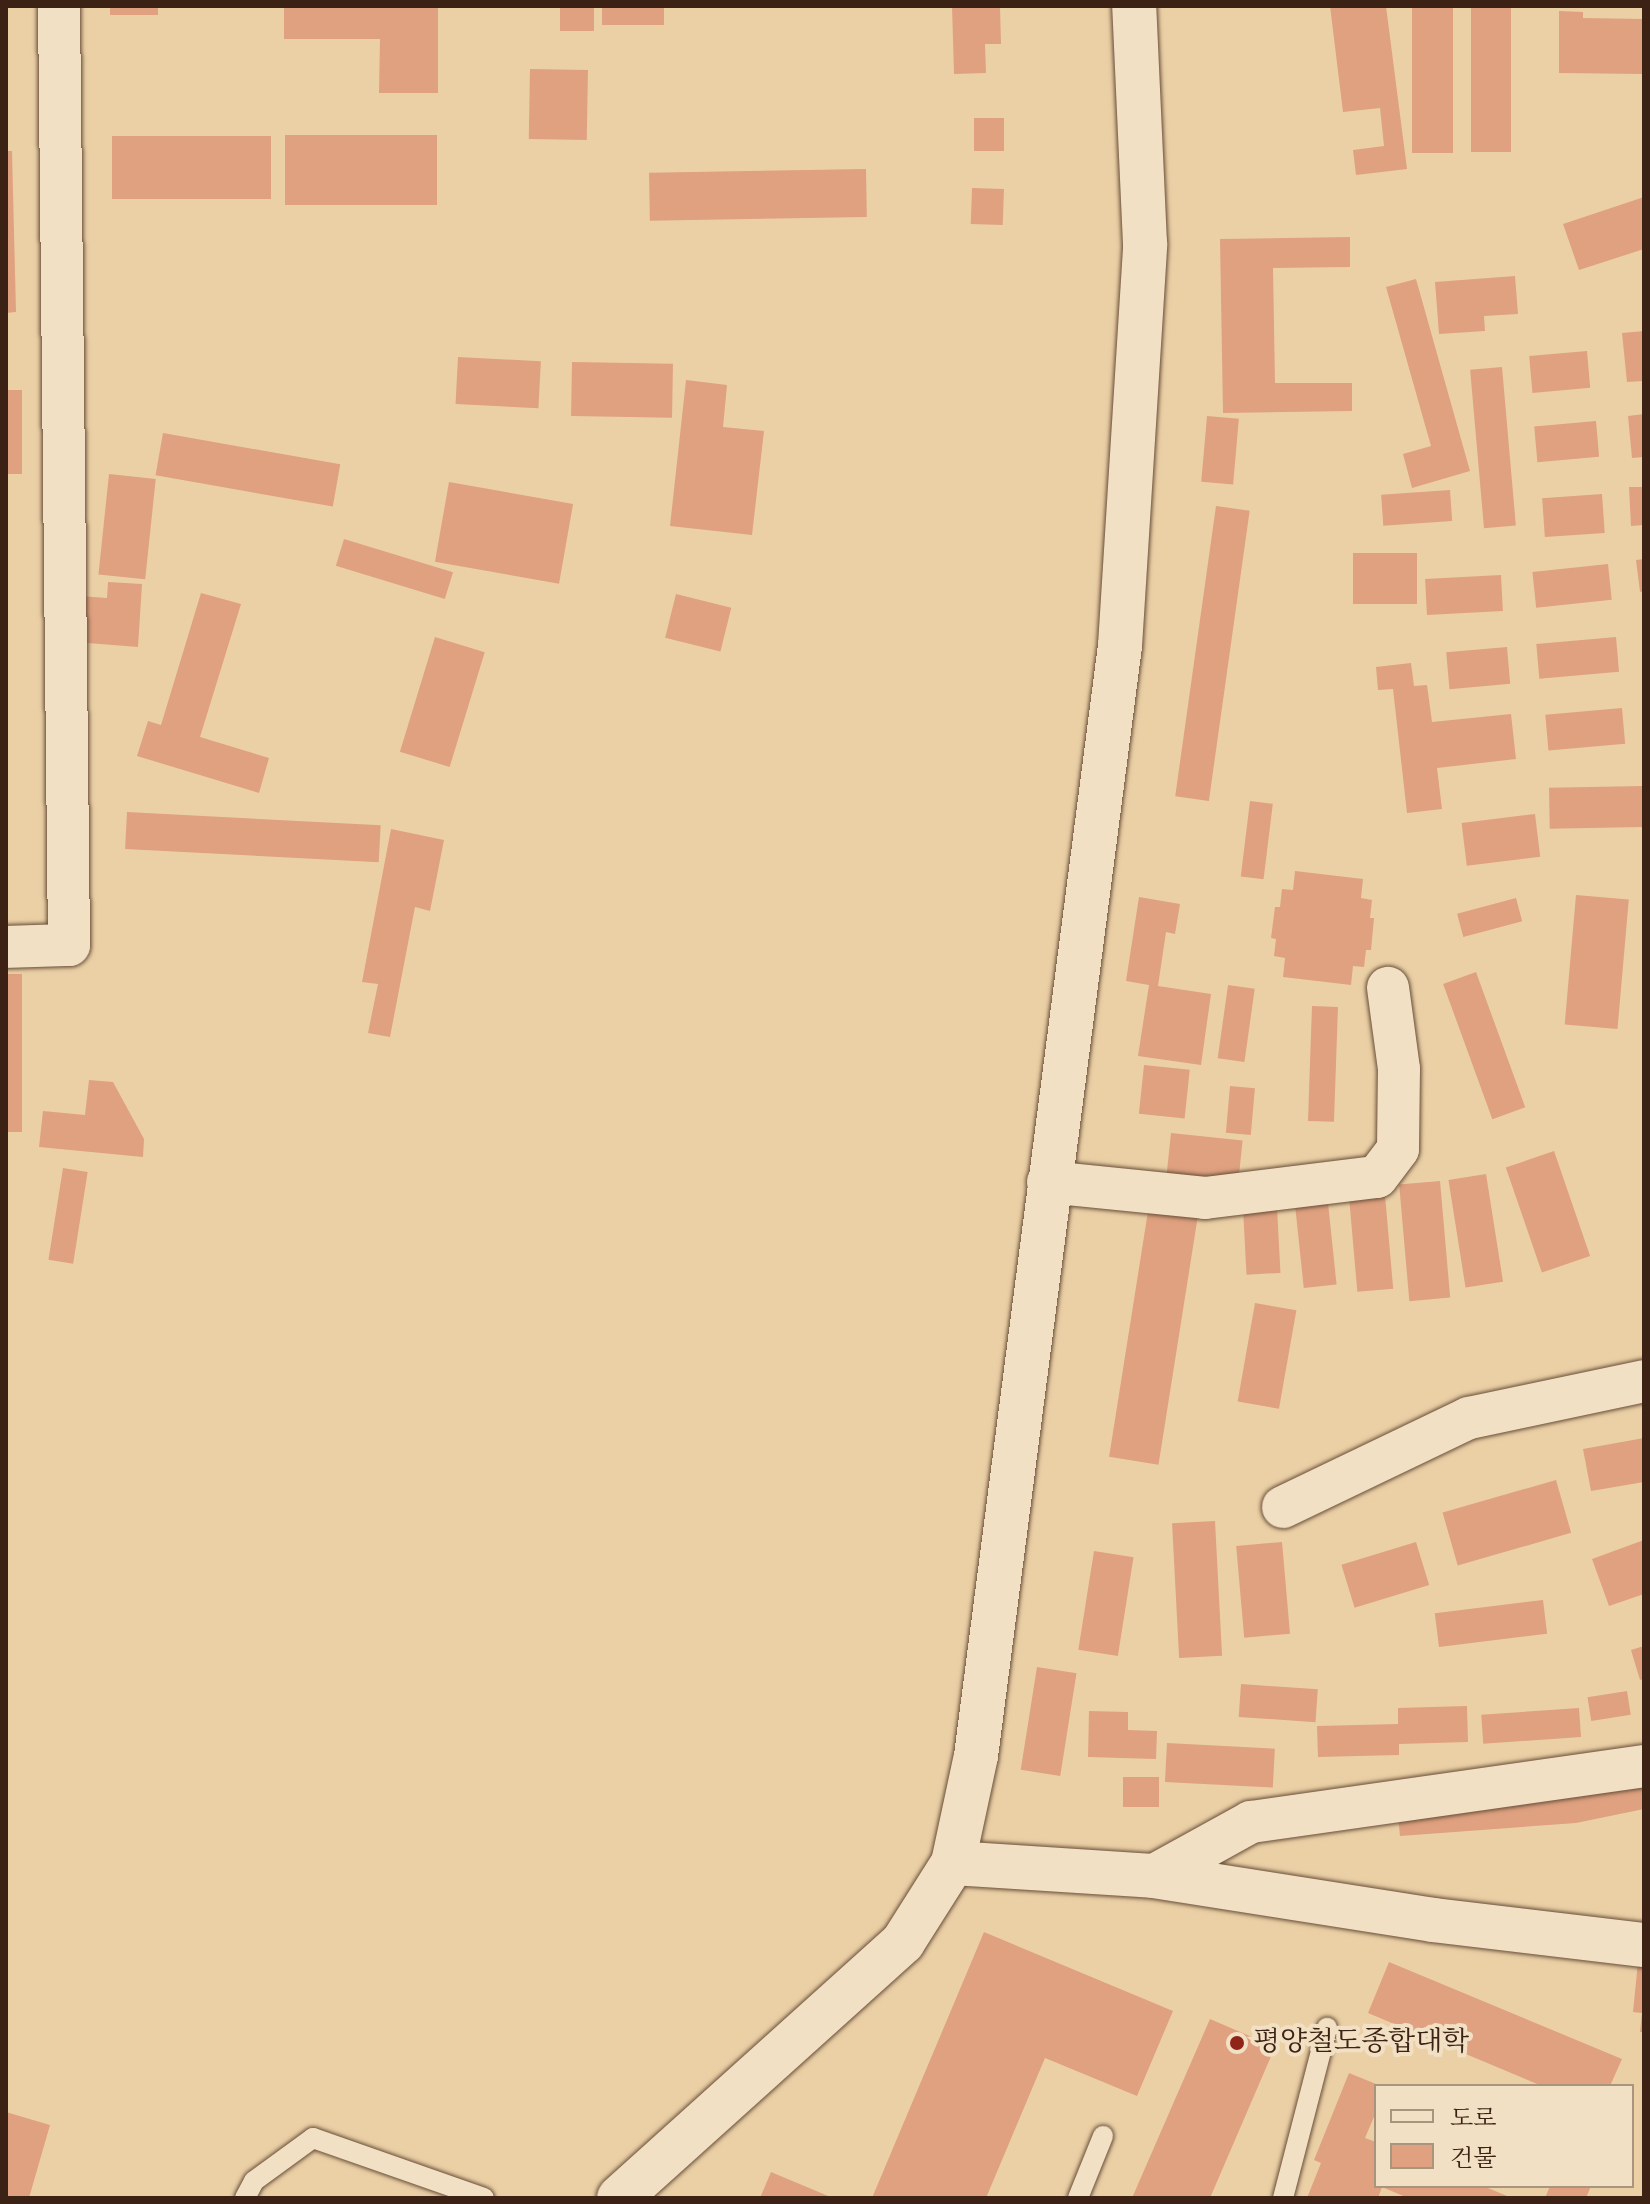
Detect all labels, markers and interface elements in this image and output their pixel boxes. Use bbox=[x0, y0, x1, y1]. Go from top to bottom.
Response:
place label: 평양철도종합대학 bbox=[1253, 2026, 1469, 2060]
marker: 평양철도종합대학 bbox=[1228, 2034, 1246, 2052]
legend bbox=[1374, 2084, 1634, 2188]
text: 도로 bbox=[1450, 2108, 1496, 2132]
text: 건물 bbox=[1450, 2148, 1496, 2172]

